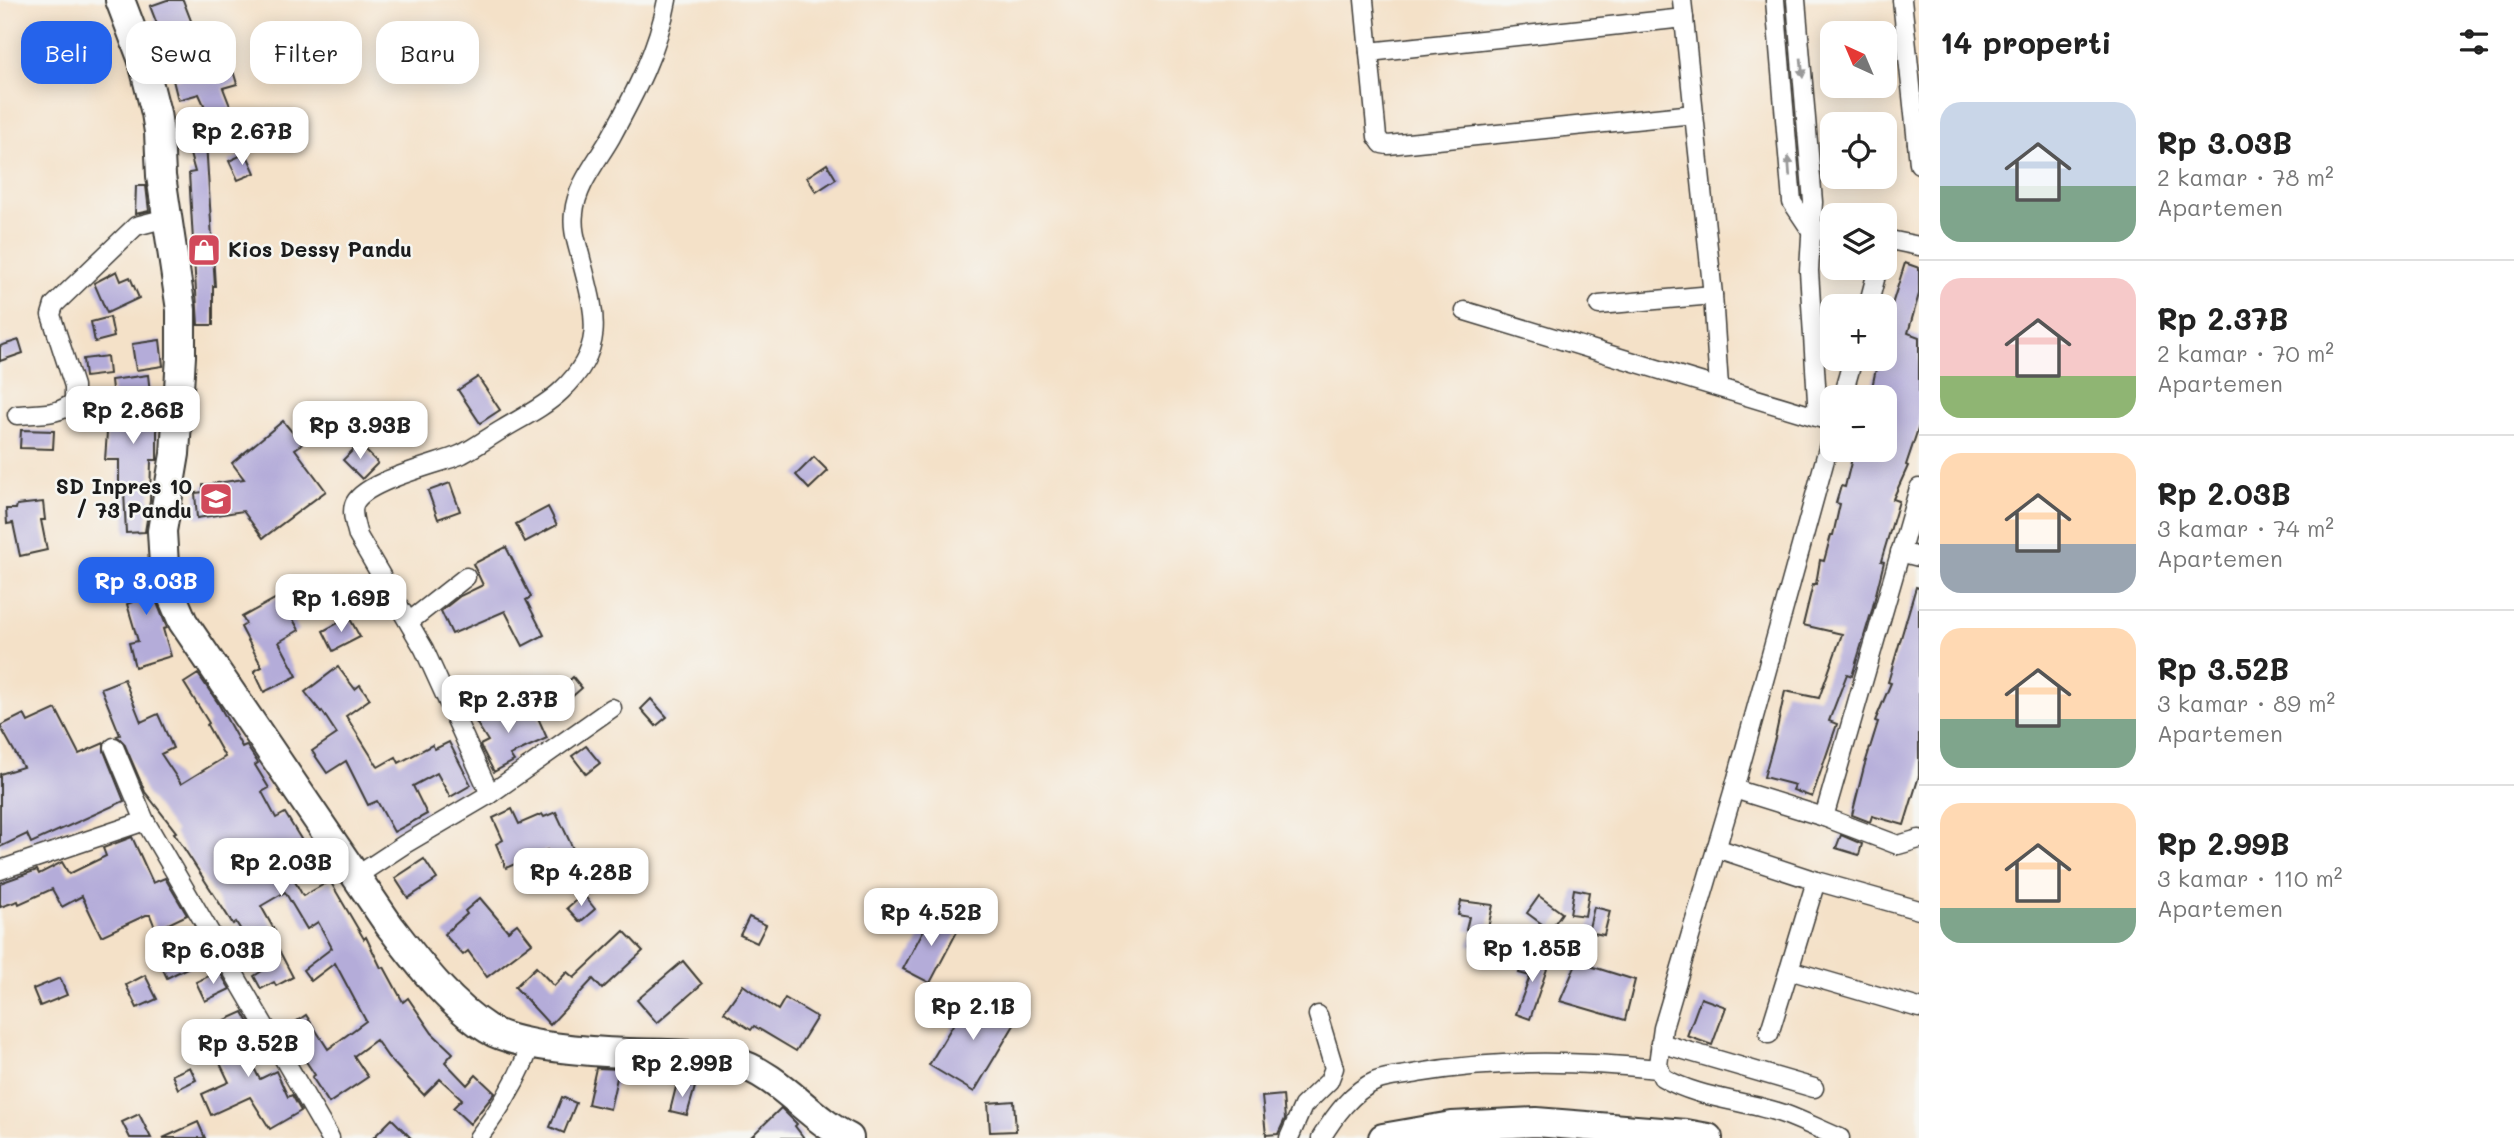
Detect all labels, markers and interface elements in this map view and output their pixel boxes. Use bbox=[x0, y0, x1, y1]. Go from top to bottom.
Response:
chip: Beli bbox=[21, 21, 112, 84]
chip: Sewa bbox=[126, 21, 236, 84]
chip: Filter bbox=[250, 21, 362, 84]
chip: Baru bbox=[376, 21, 479, 84]
north arrow bbox=[1820, 21, 1897, 98]
map controls bbox=[1820, 21, 1897, 462]
text: 14 properti bbox=[1940, 22, 2112, 62]
icon: filters bbox=[2455, 23, 2493, 61]
one-way arrow bbox=[1797, 57, 1808, 79]
pin: Rp 2.67B bbox=[170, 108, 314, 167]
button: locate bbox=[1820, 112, 1897, 189]
text: Rp 2.67B bbox=[192, 115, 292, 145]
text: Rp 3.03B bbox=[2157, 122, 2292, 162]
icon: home bbox=[1996, 130, 2080, 214]
one-way arrow bbox=[1783, 155, 1794, 177]
text: 2 kamar · 78 m² bbox=[2157, 162, 2334, 192]
text: Apartemen bbox=[2157, 192, 2283, 222]
button: layers bbox=[1820, 203, 1897, 280]
shop icon: Kios Dessy Pandu bbox=[185, 231, 223, 269]
place label: Kios Dessy Pandu bbox=[228, 235, 412, 263]
button: + bbox=[1820, 294, 1897, 371]
text: Rp 2.37B bbox=[2157, 298, 2288, 338]
icon: home bbox=[1996, 306, 2080, 390]
text: 2 kamar · 70 m² bbox=[2157, 338, 2334, 368]
text: Apartemen bbox=[2157, 368, 2283, 398]
button: − bbox=[1820, 385, 1897, 462]
pin: Rp 2.86B bbox=[61, 386, 205, 446]
text: Rp 2.86B bbox=[82, 394, 184, 424]
pin: Rp 3.93B bbox=[288, 402, 432, 461]
text: Rp 3.93B bbox=[309, 409, 411, 439]
place label: SD Inpres 10 / 73 Pandu bbox=[56, 472, 192, 523]
text: Rp 2.03B bbox=[2157, 473, 2291, 513]
school or university icon: SD Inpres 10 / 73 Pandu bbox=[197, 480, 235, 518]
icon: home bbox=[1996, 481, 2080, 565]
text: 3 kamar · 74 m² bbox=[2157, 513, 2334, 543]
text: Apartemen bbox=[2157, 543, 2283, 573]
pin: Rp 3.03B bbox=[74, 558, 218, 617]
text: Rp 3.03B bbox=[94, 565, 198, 595]
pin: Rp 1.69B bbox=[269, 574, 413, 634]
text: Rp 1.69B bbox=[291, 582, 391, 612]
text: Rp 3.52B bbox=[2157, 648, 2289, 688]
icon: home bbox=[1996, 656, 2080, 740]
pin: Rp 2.37B bbox=[436, 676, 580, 735]
text: Rp 2.37B bbox=[458, 683, 558, 713]
text: 3 kamar · 89 m² bbox=[2157, 688, 2335, 718]
text: Apartemen bbox=[2157, 718, 2283, 748]
text: Rp 2.99B bbox=[2157, 823, 2290, 863]
icon: home bbox=[1996, 831, 2080, 915]
pin: Rp 2.03B bbox=[209, 838, 353, 898]
text: Rp 2.03B bbox=[230, 846, 332, 876]
pin: Rp 4.28B bbox=[509, 848, 653, 908]
text: Rp 4.28B bbox=[530, 856, 632, 886]
text: 3 kamar · 110 m² bbox=[2157, 863, 2342, 893]
pin: Rp 4.52B bbox=[859, 888, 1003, 948]
text: Apartemen bbox=[2157, 893, 2283, 923]
text: Rp 4.52B bbox=[880, 896, 982, 926]
pin: Rp 1.85B bbox=[1460, 925, 1604, 984]
pin: Rp 6.03B bbox=[141, 926, 285, 986]
text: Rp 1.85B bbox=[1482, 932, 1582, 962]
text: Rp 6.03B bbox=[161, 934, 265, 964]
pin: Rp 2.1B bbox=[908, 982, 1038, 1042]
text: Rp 2.1B bbox=[931, 990, 1015, 1020]
pin: Rp 3.52B bbox=[176, 1020, 320, 1079]
text: Rp 3.52B bbox=[197, 1027, 299, 1057]
pin: Rp 2.99B bbox=[610, 1040, 754, 1099]
text: Rp 2.99B bbox=[631, 1047, 733, 1077]

